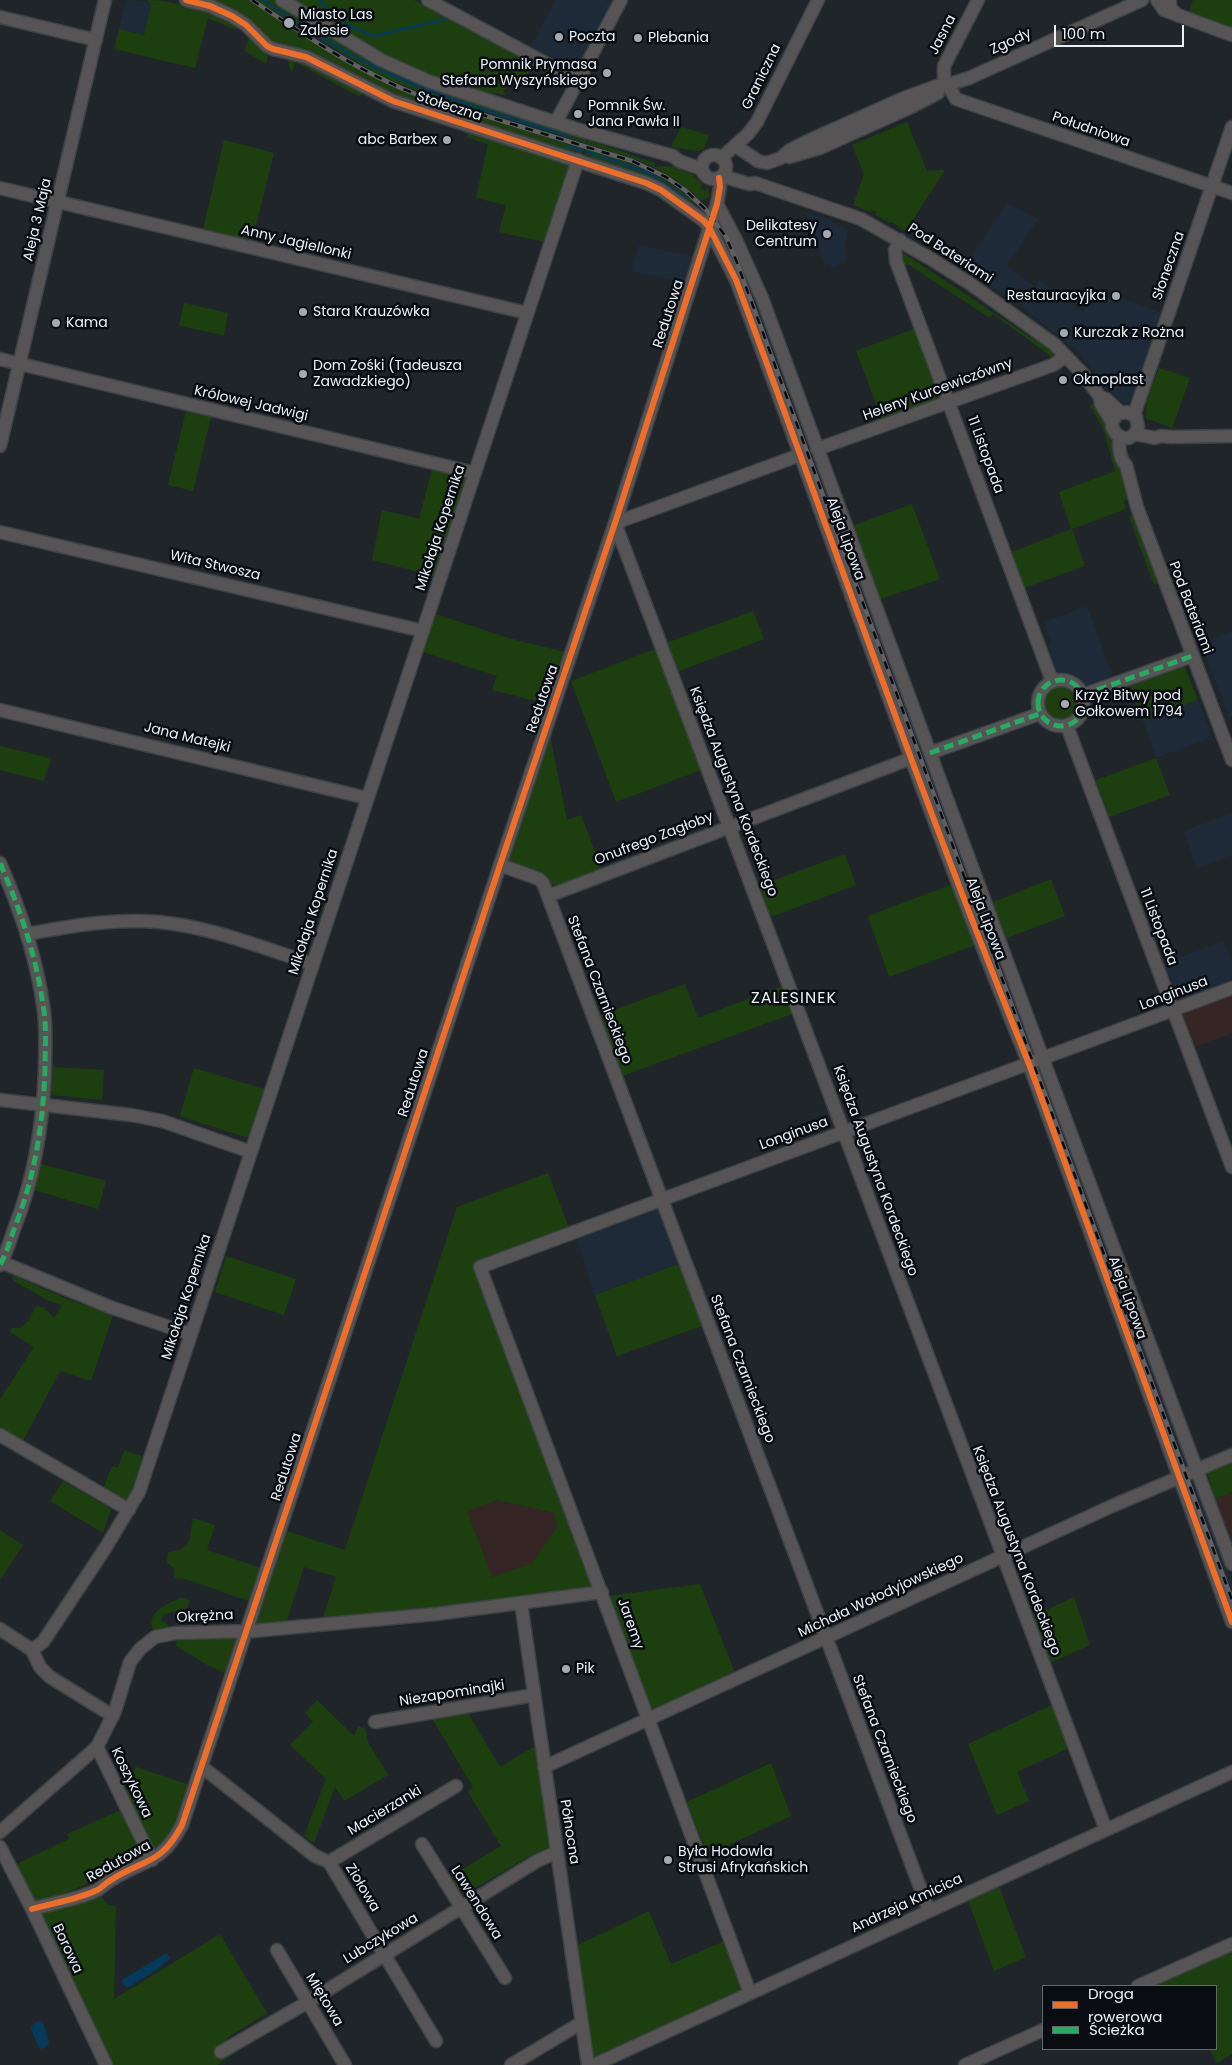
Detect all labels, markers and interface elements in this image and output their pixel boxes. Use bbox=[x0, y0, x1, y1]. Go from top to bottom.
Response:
place label: Miasto Las Zalesie bbox=[300, 7, 373, 40]
street label: Jasna bbox=[926, 12, 960, 58]
scale bar bbox=[1057, 15, 1187, 47]
marker: Miasto Las Zalesie bbox=[282, 16, 296, 30]
text: 100 m bbox=[1062, 23, 1105, 44]
street label: Zgody bbox=[988, 25, 1034, 59]
place label: Poczta bbox=[569, 29, 615, 45]
place label: Plebania bbox=[648, 30, 709, 46]
marker: Poczta bbox=[553, 31, 565, 43]
marker: Plebania bbox=[632, 32, 644, 44]
street label: Graniczna bbox=[739, 41, 785, 113]
place label: Pomnik Prymasa Stefana Wyszyńskiego bbox=[442, 57, 597, 90]
marker: Pomnik Prymasa Stefana Wyszyńskiego bbox=[601, 67, 613, 79]
street label: Stołeczna bbox=[414, 89, 484, 125]
place label: Pomnik Św. Jana Pawła II bbox=[588, 98, 680, 130]
marker: Pomnik Św. Jana Pawła II bbox=[572, 108, 584, 120]
street label: Południowa bbox=[1050, 109, 1132, 151]
place label: abc Barbex bbox=[358, 132, 437, 148]
marker: abc Barbex bbox=[441, 134, 453, 146]
street label: Aleja 3 Maja bbox=[20, 177, 56, 263]
place label: Delikatesy Centrum bbox=[746, 218, 817, 250]
street label: Pod Bateriami bbox=[904, 220, 996, 288]
street label: Anny Jagiellonki bbox=[239, 222, 353, 264]
marker: Delikatesy Centrum bbox=[821, 228, 833, 240]
street label: Słoneczna bbox=[1149, 229, 1189, 303]
street label: Redutowa bbox=[650, 278, 688, 350]
place label: Restauracyjka bbox=[1007, 288, 1106, 304]
marker: Restauracyjka bbox=[1110, 290, 1122, 302]
place label: Stara Krauzówka bbox=[313, 304, 430, 320]
marker: Stara Krauzówka bbox=[297, 306, 309, 318]
place label: Kama bbox=[66, 315, 108, 331]
marker: Kama bbox=[50, 317, 62, 329]
place label: Kurczak z Rożna bbox=[1074, 325, 1184, 341]
marker: Kurczak z Rożna bbox=[1058, 327, 1070, 339]
street label: Heleny Kurcewiczówny bbox=[861, 355, 1015, 425]
place label: Dom Zośki (Tadeusza Zawadzkiego) bbox=[313, 358, 462, 391]
marker: Dom Zośki (Tadeusza Zawadzkiego) bbox=[297, 368, 309, 380]
place label: Oknoplast bbox=[1073, 372, 1144, 388]
marker: Oknoplast bbox=[1057, 374, 1069, 386]
street label: Królowej Jadwigi bbox=[192, 383, 310, 425]
street label: 11 Listopada bbox=[963, 414, 1007, 496]
street label: Mikołaja Kopernika bbox=[413, 463, 469, 593]
street label: Aleja Lipowa bbox=[822, 495, 868, 583]
street label: Wita Stwosza bbox=[168, 547, 262, 585]
street label: Pod Bateriami bbox=[1165, 559, 1215, 657]
street label: Redutowa bbox=[524, 663, 562, 735]
street label: Księdza Augustyna Kordeckiego bbox=[685, 685, 781, 899]
place label: Krzyż Bitwy pod Gołkowem 1794 bbox=[1075, 688, 1183, 720]
marker: Krzyż Bitwy pod Gołkowem 1794 bbox=[1059, 698, 1071, 710]
street label: Jana Matejki bbox=[142, 719, 232, 757]
street label: Onufrego Zagłoby bbox=[592, 809, 716, 869]
street label: Mikołaja Kopernika bbox=[286, 847, 342, 977]
street label: Aleja Lipowa bbox=[962, 875, 1008, 963]
street label: 11 Listopada bbox=[1136, 886, 1180, 968]
street label: Stefana Czarnieckiego bbox=[563, 914, 635, 1066]
street label: Longinusa bbox=[1138, 973, 1210, 1015]
district label: ZALESINEK bbox=[750, 989, 838, 1009]
street label: Redutowa bbox=[395, 1047, 433, 1119]
street label: Księdza Augustyna Kordeckiego bbox=[829, 1063, 921, 1279]
street label: Longinusa bbox=[758, 1114, 830, 1154]
street label: Mikołaja Kopernika bbox=[159, 1232, 215, 1362]
street label: Aleja Lipowa bbox=[1104, 1254, 1150, 1342]
street label: Stefana Czarnieckiego bbox=[706, 1293, 778, 1445]
street label: Redutowa bbox=[268, 1431, 306, 1503]
street label: Księdza Augustyna Kordeckiego bbox=[968, 1444, 1064, 1658]
street label: Michała Wołodyjowskiego bbox=[796, 1550, 966, 1642]
street label: Jaremy bbox=[613, 1596, 647, 1652]
street label: Okrężna bbox=[176, 1607, 234, 1627]
place label: Pik bbox=[576, 1661, 595, 1677]
marker: Pik bbox=[560, 1663, 572, 1675]
street label: Stefana Czarnieckiego bbox=[848, 1673, 920, 1825]
street label: Niezapominajki bbox=[398, 1677, 506, 1711]
street label: Koszykowa bbox=[107, 1745, 155, 1821]
street label: Macierzanki bbox=[345, 1782, 425, 1840]
street label: Północna bbox=[556, 1798, 582, 1866]
street label: Redutowa bbox=[84, 1838, 154, 1886]
place label: Była Hodowla Strusi Afrykańskich bbox=[678, 1844, 808, 1876]
marker: Była Hodowla Strusi Afrykańskich bbox=[662, 1854, 674, 1866]
street label: Ziołowa bbox=[341, 1861, 383, 1915]
street label: Lawendowa bbox=[447, 1863, 505, 1943]
street label: Andrzeja Kmicica bbox=[849, 1871, 965, 1937]
street label: Lubczykowa bbox=[341, 1910, 421, 1968]
street label: Borowa bbox=[48, 1922, 86, 1976]
street label: Miętowa bbox=[302, 1970, 346, 2030]
text: Droga rowerowa bbox=[1088, 1983, 1162, 2027]
legend bbox=[1042, 1985, 1217, 2050]
text: Ścieżka bbox=[1089, 2019, 1145, 2040]

